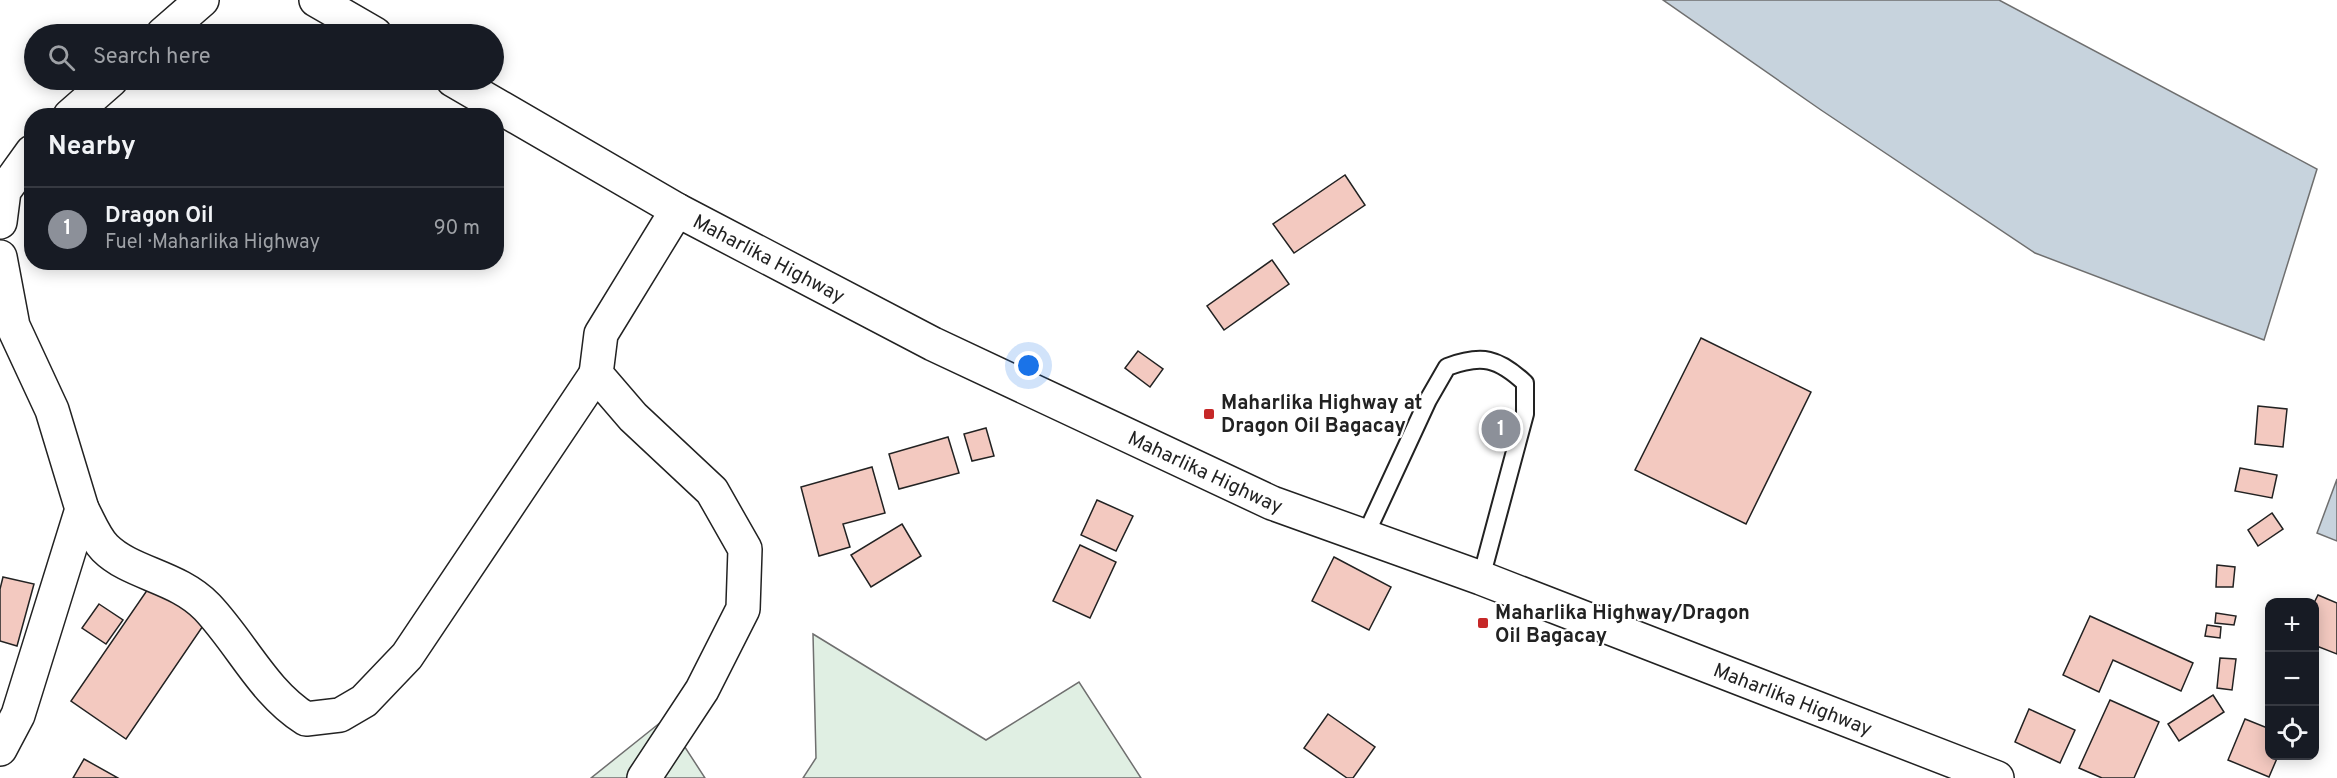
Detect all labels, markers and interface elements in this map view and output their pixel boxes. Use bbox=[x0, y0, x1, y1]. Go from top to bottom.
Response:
search box bbox=[24, 24, 504, 90]
icon: search bbox=[45, 41, 78, 74]
text: Search here bbox=[93, 44, 211, 71]
text: Nearby bbox=[48, 131, 136, 164]
text: Dragon Oil bbox=[105, 203, 214, 230]
street label: Maharlika Highway bbox=[688, 209, 849, 311]
text: 1 bbox=[64, 216, 72, 242]
text: 90 m bbox=[434, 216, 480, 242]
text: Fuel · Maharlika Highway bbox=[105, 230, 320, 256]
your location bbox=[1014, 351, 1043, 380]
place label: Maharlika Highway at Dragon Oil Bagacay bbox=[1221, 391, 1423, 440]
pin: 1 bbox=[1482, 406, 1520, 452]
marker: Maharlika Highway at Dragon Oil Bagacay bbox=[1202, 407, 1216, 421]
street label: Maharlika Highway bbox=[1123, 426, 1286, 521]
map controls bbox=[2265, 598, 2319, 760]
button: + bbox=[2265, 598, 2319, 652]
place label: Maharlika Highway/Dragon Oil Bagacay bbox=[1495, 601, 1750, 650]
marker: Maharlika Highway/Dragon Oil Bagacay bbox=[1476, 616, 1490, 630]
button: − bbox=[2265, 652, 2319, 706]
street label: Maharlika Highway bbox=[1709, 658, 1875, 743]
button: locate bbox=[2265, 706, 2319, 760]

